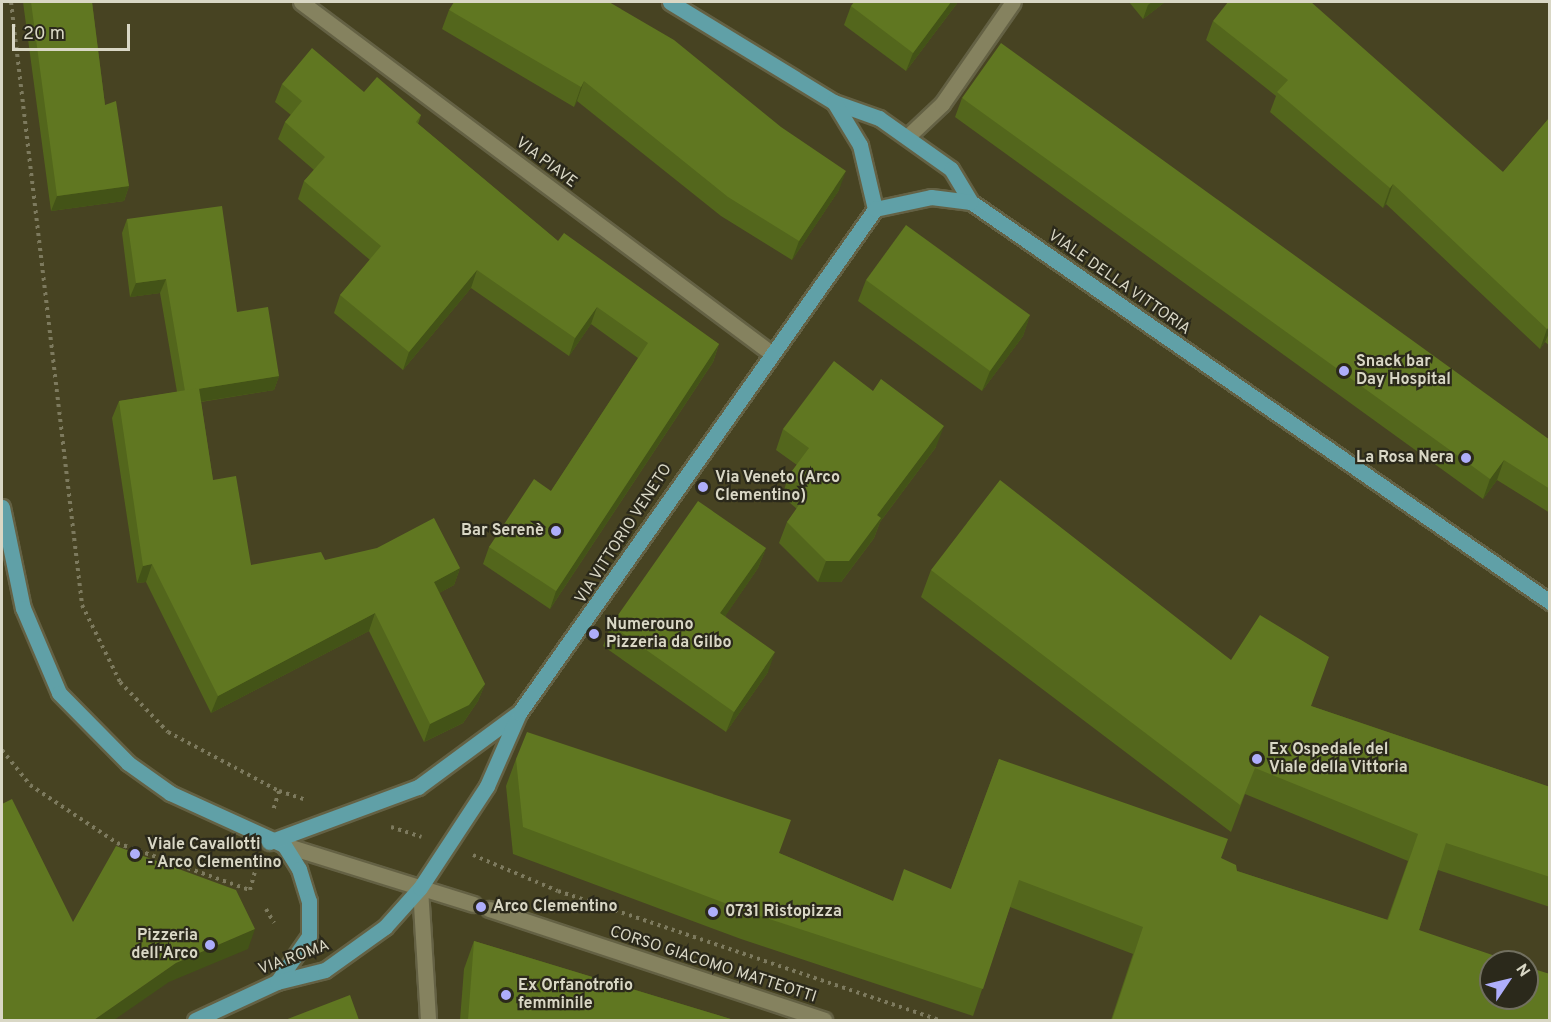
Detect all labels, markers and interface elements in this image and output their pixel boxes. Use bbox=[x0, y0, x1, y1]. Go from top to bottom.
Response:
scale bar bbox=[15, 12, 134, 50]
text: 20 m bbox=[23, 23, 65, 46]
street label: VIA PIAVE bbox=[511, 133, 581, 193]
street label: VIALE DELLA VITTORIA bbox=[1044, 226, 1194, 340]
place label: Snack bar Day Hospital bbox=[1356, 352, 1451, 390]
marker: Snack bar Day Hospital bbox=[1337, 364, 1351, 378]
place label: La Rosa Nera bbox=[1356, 448, 1454, 468]
marker: La Rosa Nera bbox=[1459, 451, 1473, 465]
street label: VIA VITTORIO VENETO bbox=[571, 460, 677, 608]
place label: Via Veneto (Arco Clementino) bbox=[715, 468, 841, 506]
marker: Via Veneto (Arco Clementino) bbox=[696, 480, 710, 494]
place label: Bar Serenè bbox=[461, 521, 544, 541]
marker: Bar Serenè bbox=[549, 524, 563, 538]
place label: Numerouno Pizzeria da Gilbo bbox=[606, 615, 732, 653]
marker: Numerouno Pizzeria da Gilbo bbox=[587, 627, 601, 641]
place label: Ex Ospedale del Viale della Vittoria bbox=[1269, 740, 1408, 778]
marker: Ex Ospedale del Viale della Vittoria bbox=[1250, 752, 1264, 766]
place label: Viale Cavallotti - Arco Clementino bbox=[147, 835, 282, 873]
marker: Viale Cavallotti - Arco Clementino bbox=[128, 847, 142, 861]
place label: Arco Clementino bbox=[493, 897, 618, 917]
marker: Arco Clementino bbox=[474, 900, 488, 914]
place label: 0731 Ristopizza bbox=[725, 902, 842, 922]
marker: 0731 Ristopizza bbox=[706, 905, 720, 919]
street label: CORSO GIACOMO MATTEOTTI bbox=[607, 922, 819, 1008]
place label: Pizzeria dell'Arco bbox=[131, 926, 198, 964]
street label: VIA ROMA bbox=[256, 936, 332, 980]
marker: Pizzeria dell'Arco bbox=[203, 938, 217, 952]
north arrow bbox=[1479, 950, 1539, 1010]
text: N bbox=[1511, 960, 1534, 981]
place label: Ex Orfanotrofio femminile bbox=[518, 976, 633, 1014]
marker: Ex Orfanotrofio femminile bbox=[499, 988, 513, 1002]

